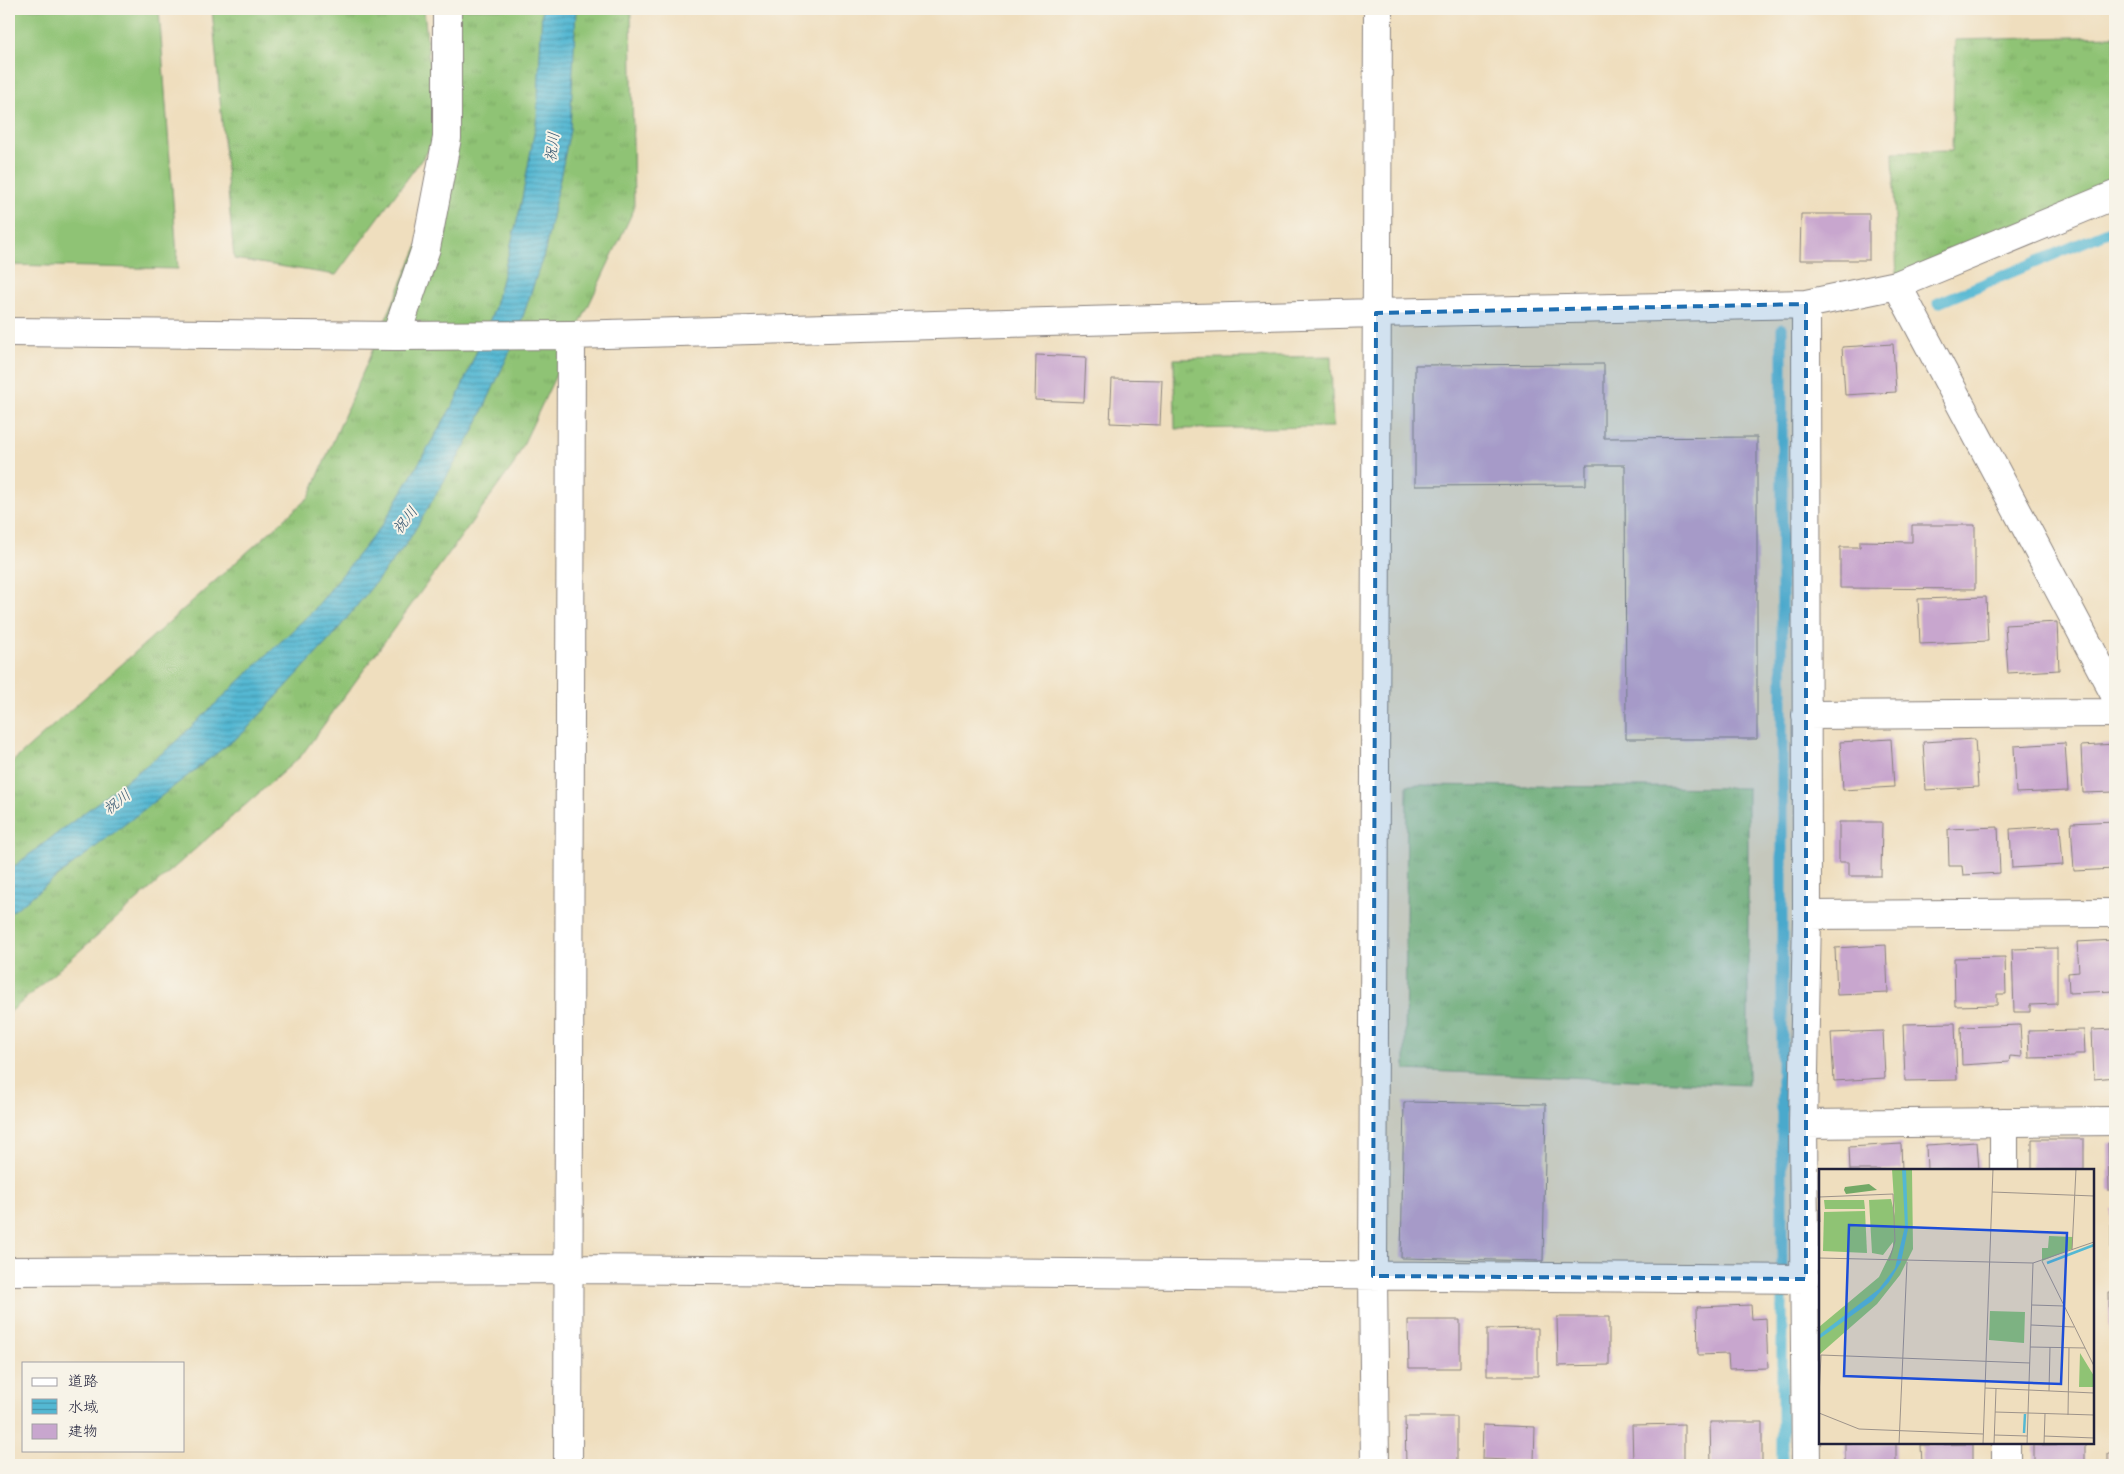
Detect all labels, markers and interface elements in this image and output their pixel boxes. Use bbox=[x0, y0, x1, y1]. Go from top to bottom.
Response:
water label: 祝川 bbox=[537, 131, 567, 163]
water label: 祝川 bbox=[386, 500, 424, 540]
water label: 祝川 bbox=[97, 782, 137, 822]
inset map bbox=[1819, 1169, 2094, 1444]
legend bbox=[22, 1362, 185, 1452]
text: 道路 bbox=[68, 1368, 98, 1394]
text: 水域 bbox=[68, 1394, 98, 1420]
text: 建物 bbox=[68, 1418, 98, 1444]

